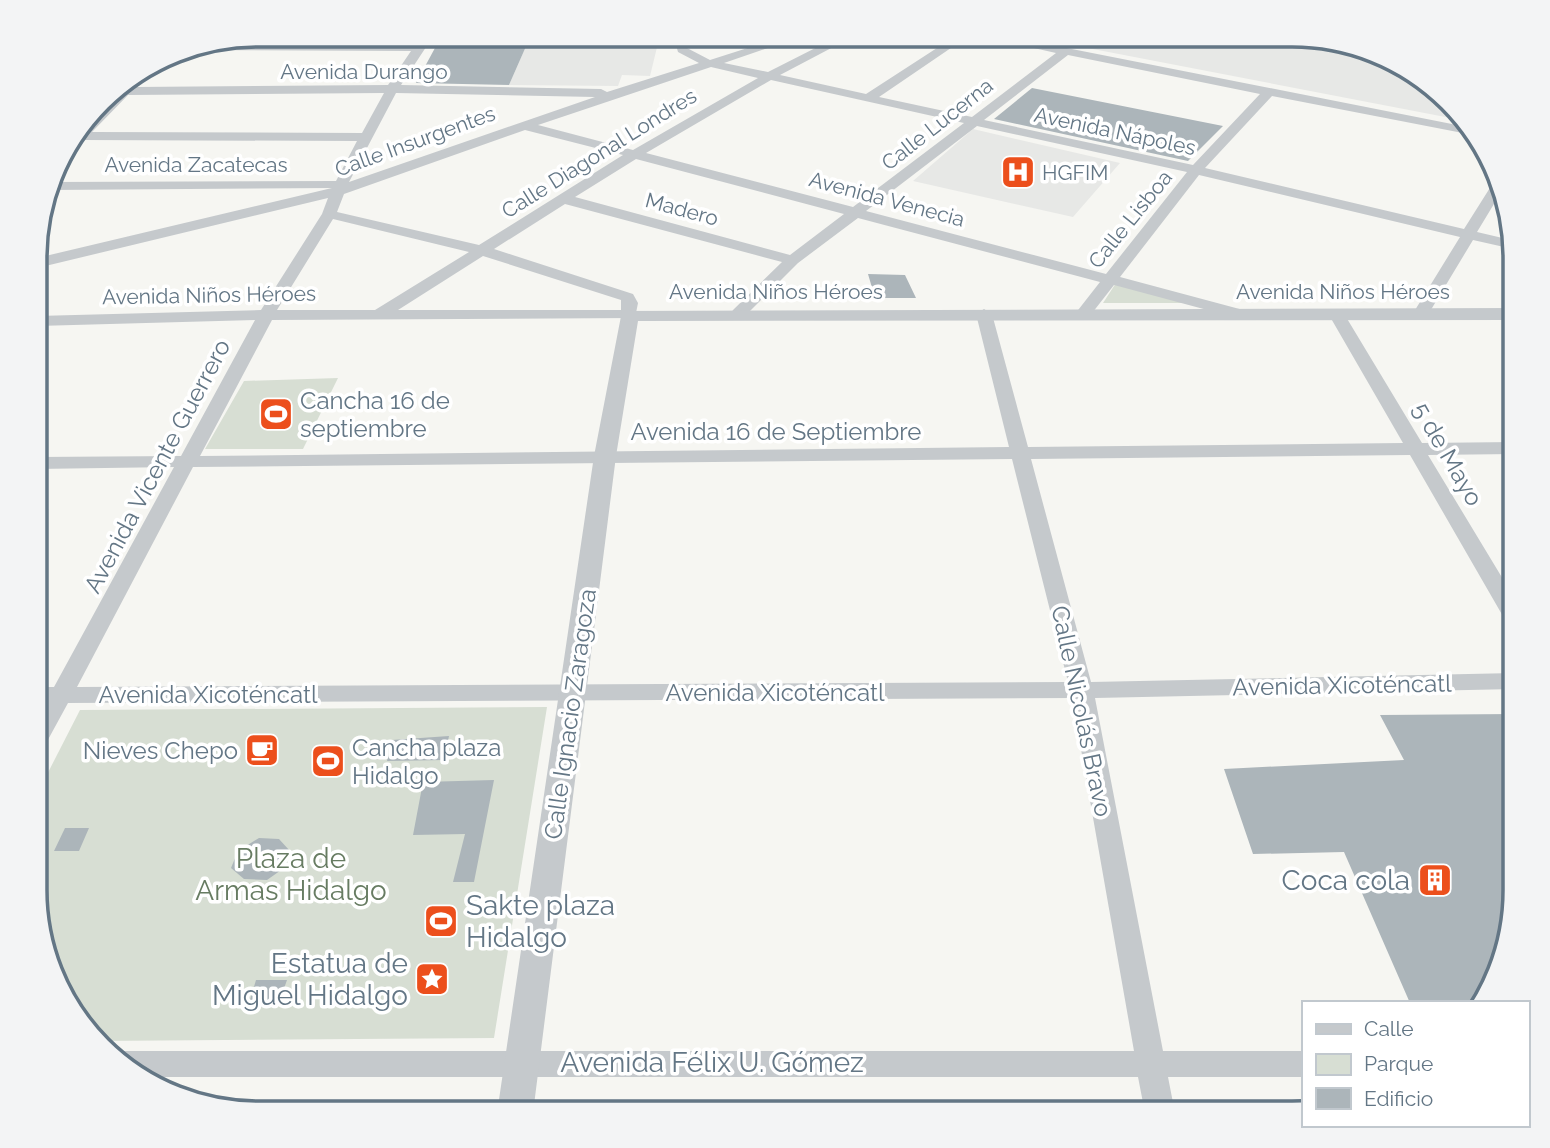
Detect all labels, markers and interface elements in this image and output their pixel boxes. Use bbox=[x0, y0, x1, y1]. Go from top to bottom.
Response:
street label: Avenida Durango bbox=[280, 59, 448, 84]
street label: Calle Lucerna bbox=[876, 73, 998, 175]
street label: Calle Diagonal Londres bbox=[497, 83, 701, 223]
street label: Calle Insurgentes bbox=[331, 100, 499, 182]
street label: Avenida Nápoles bbox=[1032, 102, 1198, 160]
street label: Avenida Zacatecas bbox=[104, 152, 288, 177]
hospital icon: HGFIM bbox=[999, 153, 1037, 191]
place label: HGFIM bbox=[1042, 160, 1109, 185]
street label: Calle Lisboa bbox=[1083, 165, 1177, 273]
street label: Avenida Venecia bbox=[807, 166, 967, 232]
street label: Madero bbox=[643, 187, 721, 231]
street label: Avenida Niños Héroes bbox=[669, 279, 883, 304]
street label: Avenida Niños Héroes bbox=[1236, 279, 1450, 304]
street label: Avenida Niños Héroes bbox=[102, 281, 316, 309]
street label: Avenida Vicente Guerrero bbox=[78, 334, 236, 598]
place label: Cancha 16 de septiembre bbox=[300, 386, 450, 443]
sports icon: Cancha 16 de septiembre bbox=[257, 395, 295, 433]
street label: 5 de Mayo bbox=[1407, 397, 1489, 511]
street label: Avenida 16 de Septiembre bbox=[631, 417, 921, 446]
street label: Calle Ignacio Zaragoza bbox=[538, 587, 602, 841]
street label: Calle Nicolás Bravo bbox=[1045, 603, 1119, 819]
street label: Avenida Xicoténcatl bbox=[1232, 669, 1452, 701]
street label: Avenida Xicoténcatl bbox=[665, 678, 885, 707]
street label: Avenida Xicoténcatl bbox=[98, 680, 318, 709]
cafe icon: Nieves Chepo bbox=[243, 731, 281, 769]
place label: Cancha plaza Hidalgo bbox=[352, 733, 501, 790]
place label: Nieves Chepo bbox=[83, 736, 238, 765]
sports icon: Cancha plaza Hidalgo bbox=[309, 742, 347, 780]
park label: Plaza de Armas Hidalgo bbox=[195, 842, 387, 907]
building icon: Coca cola bbox=[1416, 861, 1454, 899]
place label: Coca cola bbox=[1282, 864, 1410, 897]
place label: Sakte plaza Hidalgo bbox=[466, 889, 615, 954]
sports icon: Sakte plaza Hidalgo bbox=[422, 902, 460, 940]
place label: Estatua de Miguel Hidalgo bbox=[212, 947, 408, 1012]
place icon: Estatua de Miguel Hidalgo bbox=[413, 960, 451, 998]
legend bbox=[1302, 1001, 1529, 1127]
text: Calle bbox=[1364, 1016, 1414, 1041]
street label: Avenida Félix U. Gómez bbox=[560, 1046, 864, 1079]
text: Parque bbox=[1364, 1051, 1433, 1076]
text: Edificio bbox=[1364, 1086, 1433, 1111]

